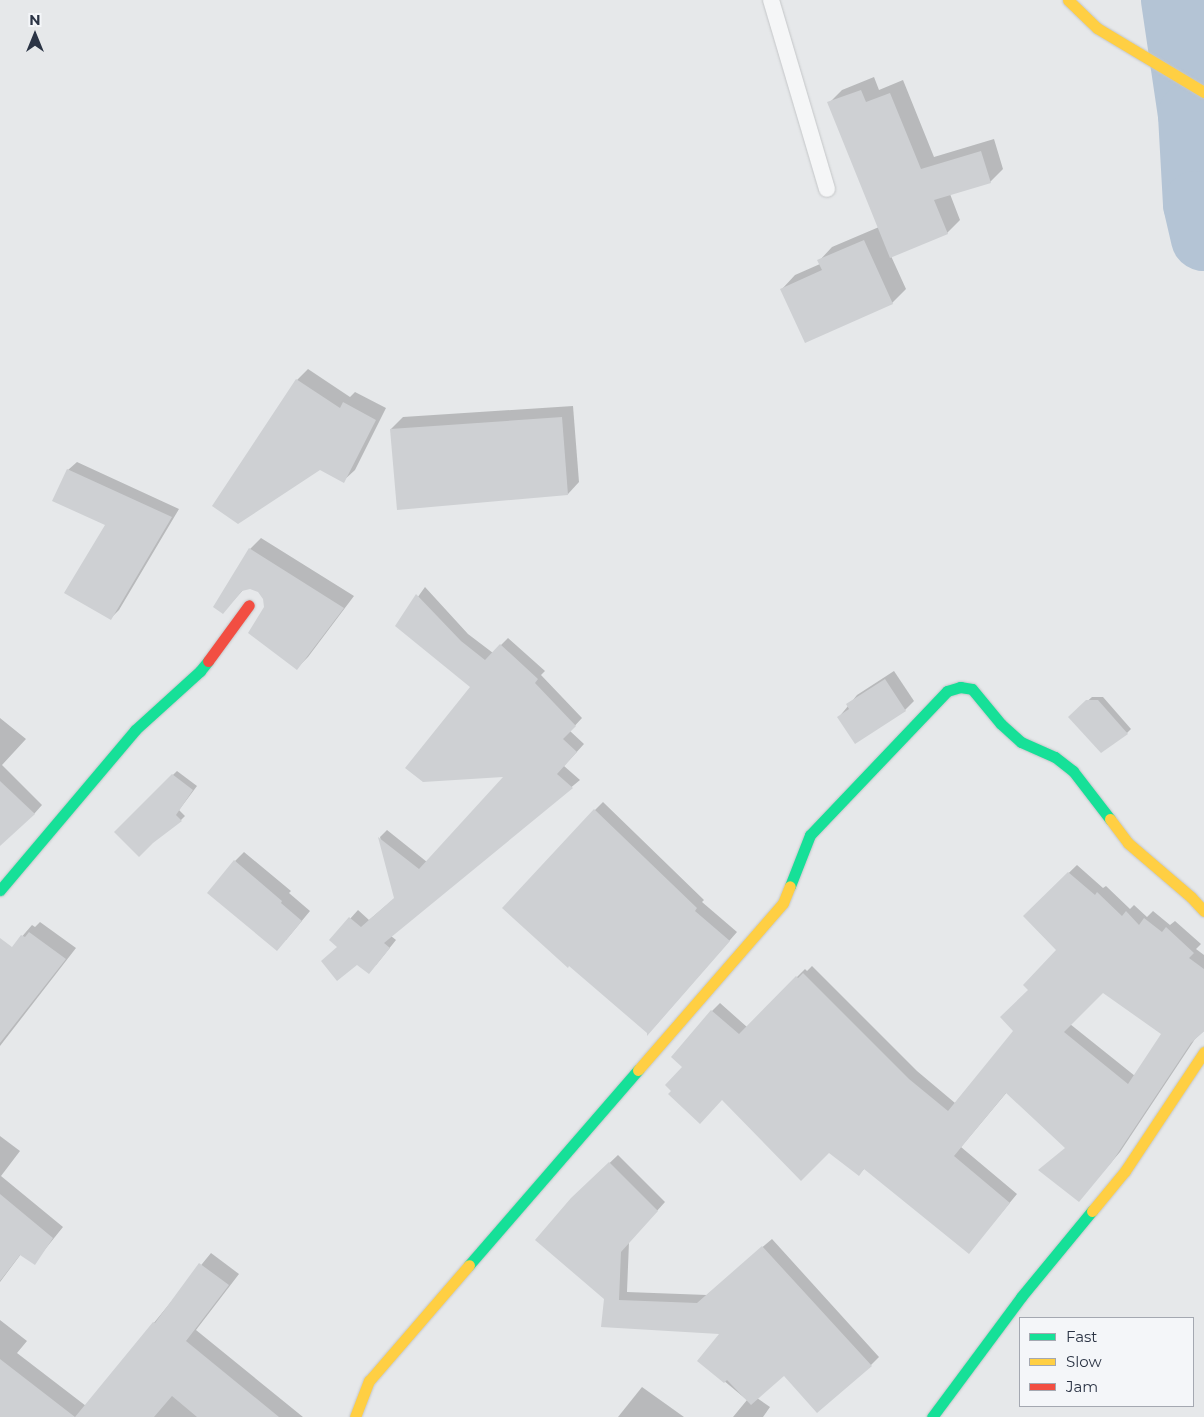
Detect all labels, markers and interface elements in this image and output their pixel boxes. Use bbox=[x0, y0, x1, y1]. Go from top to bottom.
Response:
north arrow bbox=[10, 10, 60, 60]
text: N bbox=[29, 11, 41, 29]
legend bbox=[1019, 1317, 1194, 1407]
text: Fast bbox=[1066, 1327, 1097, 1346]
text: Slow bbox=[1066, 1352, 1102, 1371]
text: Jam bbox=[1066, 1377, 1098, 1396]

